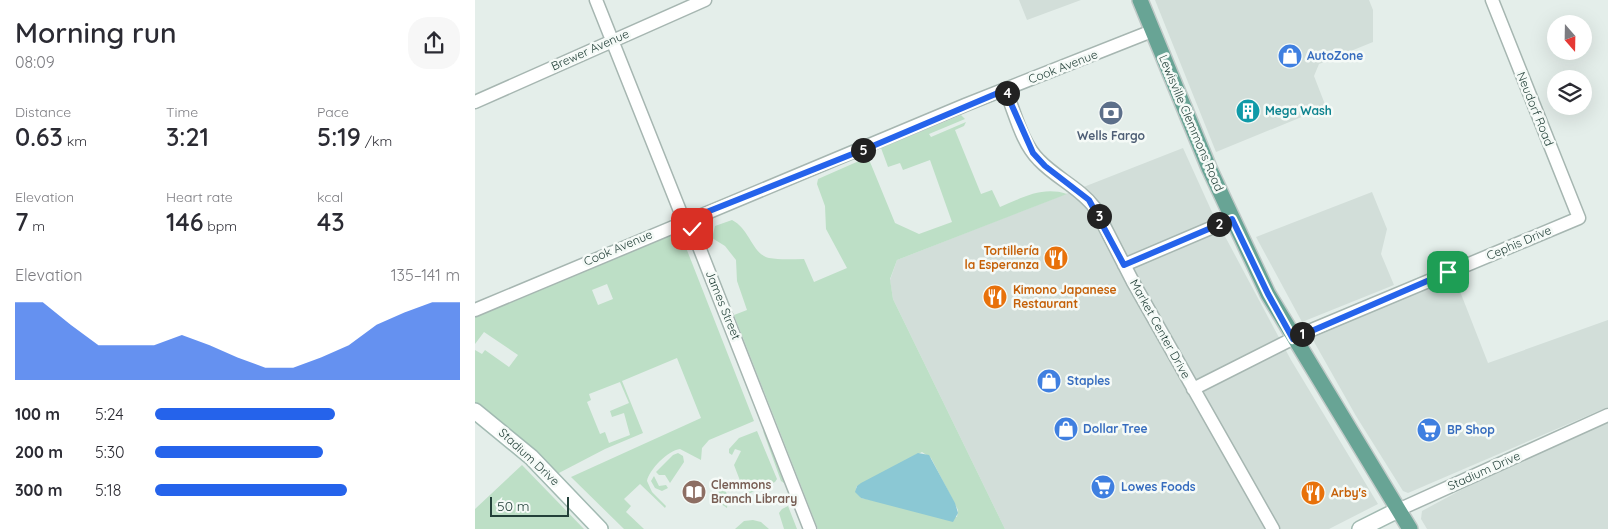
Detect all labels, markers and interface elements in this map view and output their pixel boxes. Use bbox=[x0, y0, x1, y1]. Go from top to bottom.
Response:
text: Morning run bbox=[15, 15, 176, 50]
north arrow bbox=[1547, 15, 1593, 60]
map controls bbox=[1547, 15, 1592, 115]
button: share bbox=[408, 17, 460, 69]
street label: Brewer Avenue bbox=[549, 26, 631, 73]
shop icon: AutoZone bbox=[1277, 43, 1303, 69]
street label: Cook Avenue bbox=[1026, 46, 1100, 87]
place label: AutoZone bbox=[1307, 48, 1363, 63]
text: 08:09 bbox=[15, 52, 55, 72]
street label: Lewisville Clemmons Road bbox=[1156, 52, 1227, 193]
street label: Neudorf Road bbox=[1514, 69, 1557, 148]
button: layers bbox=[1547, 70, 1592, 115]
pin: 4 bbox=[995, 80, 1019, 106]
text: 4 bbox=[1003, 84, 1012, 102]
building icon: Mega Wash bbox=[1235, 98, 1261, 124]
bank icon: Wells Fargo bbox=[1098, 100, 1124, 126]
text: Distance bbox=[15, 103, 71, 121]
text: Time bbox=[166, 103, 198, 121]
text: Pace bbox=[317, 103, 349, 121]
place label: Mega Wash bbox=[1265, 103, 1332, 118]
text: 0.63 bbox=[15, 121, 63, 152]
text: 3:21 bbox=[166, 121, 209, 152]
text: 5:19 bbox=[317, 121, 361, 152]
place label: Wells Fargo bbox=[1077, 128, 1145, 143]
text: km bbox=[63, 132, 87, 150]
text: /km bbox=[361, 132, 392, 150]
pin: 5 bbox=[851, 138, 875, 162]
text: 5 bbox=[859, 141, 868, 159]
text: Elevation bbox=[15, 188, 74, 206]
text: Heart rate bbox=[166, 188, 233, 206]
text: kcal bbox=[317, 188, 343, 206]
pin: 3 bbox=[1087, 204, 1111, 228]
text: 7 bbox=[15, 206, 28, 237]
text: 146 bbox=[166, 206, 203, 237]
text: 43 bbox=[317, 206, 345, 237]
text: 3 bbox=[1096, 207, 1103, 225]
pin bbox=[671, 208, 713, 250]
pin: 2 bbox=[1207, 212, 1231, 236]
icon: check bbox=[678, 215, 706, 243]
text: 2 bbox=[1216, 215, 1223, 233]
text: m bbox=[28, 217, 45, 235]
text: bpm bbox=[203, 217, 237, 235]
street label: Cephis Drive bbox=[1484, 222, 1554, 263]
street label: Cook Avenue bbox=[581, 226, 655, 269]
place label: Tortillería la Esperanza bbox=[965, 243, 1039, 272]
restaurant icon: Tortillería la Esperanza bbox=[1043, 245, 1069, 271]
pin bbox=[1427, 251, 1469, 293]
icon: arrive bbox=[1434, 258, 1462, 286]
text: Elevation bbox=[15, 265, 82, 285]
text: 135–141 m bbox=[391, 265, 460, 285]
street label: James Street bbox=[703, 268, 744, 342]
street label: Market Center Drive bbox=[1127, 276, 1194, 381]
place label: Kimono Japanese Restaurant bbox=[1013, 282, 1117, 311]
restaurant icon: Kimono Japanese Restaurant bbox=[982, 284, 1008, 310]
pin: 1 bbox=[1289, 322, 1315, 346]
text: 1 bbox=[1300, 325, 1305, 343]
shop icon: Staples bbox=[1036, 368, 1062, 394]
place label: Staples bbox=[1067, 373, 1110, 388]
text: 100 m bbox=[15, 404, 60, 424]
text: 5:24 bbox=[95, 404, 124, 424]
shop icon: Dollar Tree bbox=[1053, 416, 1079, 442]
supermarket icon: BP Shop bbox=[1416, 417, 1442, 443]
place label: Dollar Tree bbox=[1083, 421, 1148, 436]
place label: BP Shop bbox=[1447, 422, 1495, 437]
street label: Stadium Drive bbox=[496, 425, 563, 489]
text: 200 m bbox=[15, 442, 63, 462]
text: 5:30 bbox=[95, 442, 125, 462]
street label: Stadium Drive bbox=[1445, 448, 1523, 493]
supermarket icon: Lowes Foods bbox=[1090, 474, 1116, 500]
place label: Clemmons Branch Library bbox=[711, 477, 797, 506]
library icon: Clemmons Branch Library bbox=[681, 479, 707, 505]
place label: Lowes Foods bbox=[1121, 479, 1196, 494]
text: 300 m bbox=[15, 480, 62, 500]
text: 5:18 bbox=[95, 480, 121, 500]
restaurant icon: Arby's bbox=[1300, 480, 1326, 506]
place label: Arby's bbox=[1331, 485, 1367, 500]
scale bar bbox=[490, 494, 569, 517]
text: 50 m bbox=[497, 497, 530, 515]

